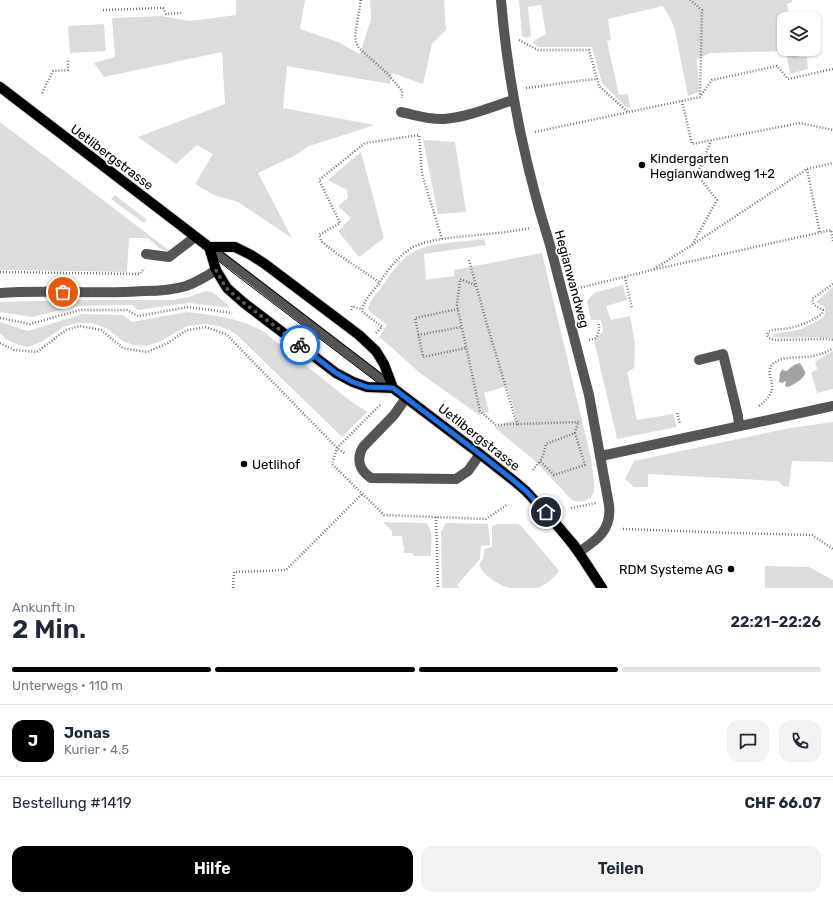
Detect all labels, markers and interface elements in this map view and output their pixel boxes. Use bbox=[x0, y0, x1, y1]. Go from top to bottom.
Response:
map controls bbox=[777, 12, 821, 56]
button: layers bbox=[777, 12, 821, 56]
street label: Uetlibergstrasse bbox=[67, 121, 156, 194]
place label: Kindergarten Hegianwandweg 1+2 bbox=[650, 151, 775, 182]
marker: Kindergarten Hegianwandweg 1+2 bbox=[637, 160, 647, 170]
street label: Hegianwandweg bbox=[551, 228, 592, 330]
pin bbox=[46, 275, 80, 309]
icon: bag bbox=[52, 281, 74, 303]
courier bbox=[280, 325, 320, 365]
icon: bike bbox=[289, 334, 311, 356]
street label: Uetlibergstrasse bbox=[435, 400, 523, 474]
place label: Uetlihof bbox=[252, 457, 300, 472]
marker: Uetlihof bbox=[239, 459, 249, 469]
pin bbox=[529, 495, 563, 529]
icon: home bbox=[535, 501, 557, 523]
place label: RDM Systeme AG bbox=[619, 562, 723, 577]
marker: RDM Systeme AG bbox=[726, 564, 736, 574]
text: Ankunft in bbox=[12, 600, 75, 615]
text: 22:21–22:26 bbox=[731, 613, 821, 631]
text: 2 Min. bbox=[12, 614, 86, 645]
text: Unterwegs · 110 m bbox=[12, 678, 123, 693]
button: chat bbox=[727, 720, 769, 762]
button: phone bbox=[779, 720, 821, 762]
text: Jonas bbox=[64, 724, 110, 742]
text: J bbox=[28, 732, 38, 750]
text: Kurier · 4.5 bbox=[64, 742, 129, 757]
text: Bestellung #1419 bbox=[12, 794, 132, 812]
text: CHF 66.07 bbox=[745, 794, 821, 812]
button: Hilfe bbox=[12, 846, 413, 892]
button: Teilen bbox=[421, 846, 821, 892]

